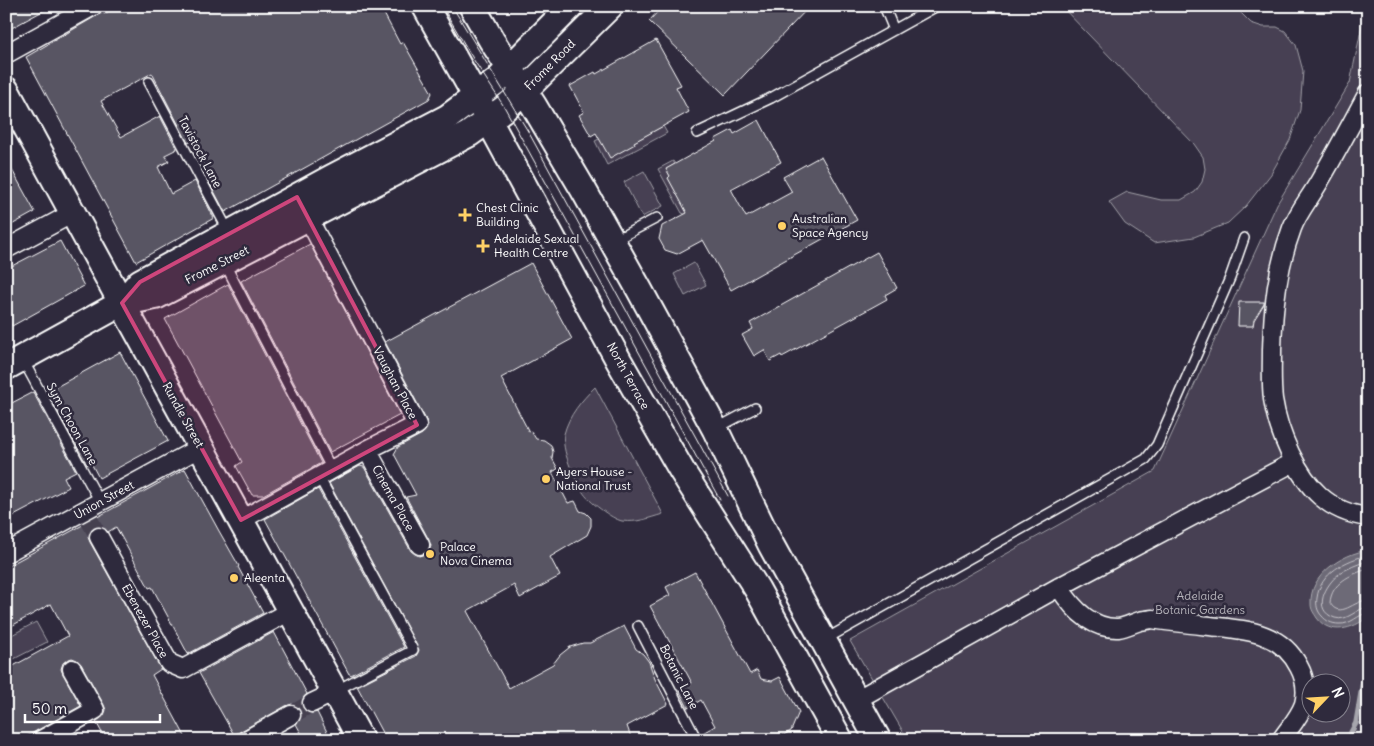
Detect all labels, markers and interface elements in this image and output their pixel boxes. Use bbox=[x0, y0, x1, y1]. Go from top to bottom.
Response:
street label: Frome Road bbox=[521, 36, 578, 93]
street label: Tavistock Lane bbox=[175, 113, 226, 190]
place label: Chest Clinic Building bbox=[476, 200, 539, 229]
marker: Chest Clinic Building bbox=[458, 208, 472, 222]
place label: Australian Space Agency bbox=[792, 211, 868, 240]
marker: Australian Space Agency bbox=[776, 220, 788, 232]
place label: Adelaide Sexual Health Centre bbox=[494, 231, 579, 260]
marker: Adelaide Sexual Health Centre bbox=[476, 239, 490, 253]
street label: Frome Street bbox=[182, 242, 251, 287]
street label: North Terrace bbox=[604, 340, 653, 412]
street label: Vaughan Place bbox=[370, 344, 421, 422]
street label: Rundle Street bbox=[159, 379, 208, 450]
street label: Sym Choon Lane bbox=[44, 380, 101, 467]
street label: Cinema Place bbox=[369, 462, 418, 533]
place label: Ayers House - National Trust bbox=[556, 464, 633, 493]
marker: Ayers House - National Trust bbox=[540, 473, 552, 485]
street label: Union Street bbox=[71, 477, 136, 522]
place label: Palace Nova Cinema bbox=[440, 539, 512, 568]
marker: Palace Nova Cinema bbox=[424, 548, 436, 560]
place label: Aleenta bbox=[244, 570, 285, 585]
marker: Aleenta bbox=[228, 572, 240, 584]
street label: Ebenezer Place bbox=[119, 581, 172, 660]
park label: Adelaide Botanic Gardens bbox=[1155, 588, 1245, 617]
street label: Botanic Lane bbox=[657, 642, 702, 712]
north arrow bbox=[1302, 674, 1352, 724]
text: N bbox=[1328, 684, 1348, 701]
scale bar bbox=[25, 691, 160, 723]
text: 50 m bbox=[32, 699, 67, 718]

